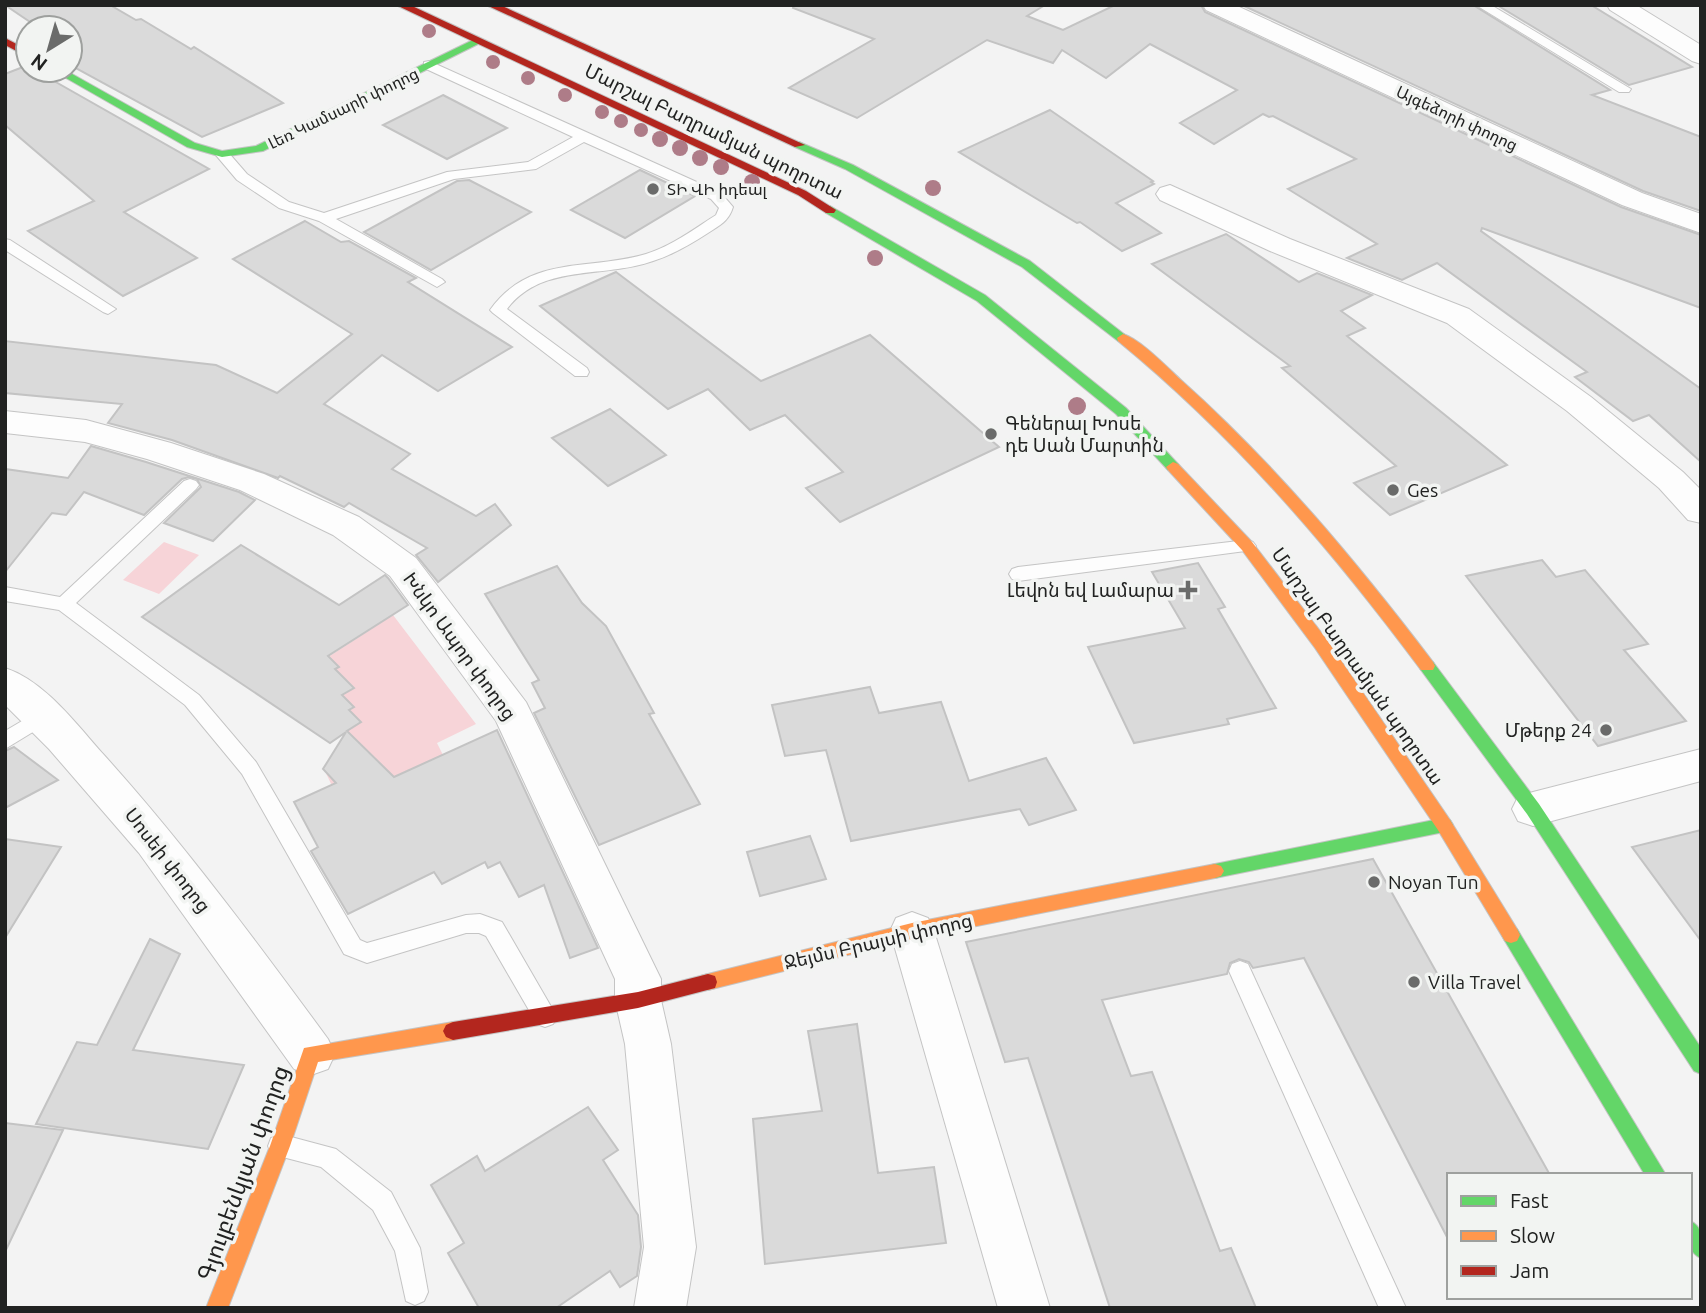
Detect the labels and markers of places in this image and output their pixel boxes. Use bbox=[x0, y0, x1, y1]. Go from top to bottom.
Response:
place label: ՏԻ ՎԻ իդեալ bbox=[667, 180, 768, 199]
marker: ՏԻ ՎԻ իդեալ bbox=[645, 181, 661, 197]
place label: Գեներալ Խոսե դե Սան Մարտին bbox=[1005, 412, 1164, 457]
marker: Գեներալ Խոսե դե Սան Մարտին bbox=[983, 426, 999, 442]
place label: Ges bbox=[1407, 479, 1438, 501]
marker: Ges bbox=[1385, 482, 1401, 498]
place label: Լեվոն եվ Լամարա bbox=[1007, 579, 1174, 602]
marker: Լեվոն եվ Լամարա bbox=[1180, 582, 1196, 598]
place label: Մթերք 24 bbox=[1505, 719, 1592, 742]
marker: Մթերք 24 bbox=[1598, 722, 1614, 738]
place label: Noyan Tun bbox=[1388, 871, 1478, 893]
marker: Noyan Tun bbox=[1366, 874, 1382, 890]
place label: Villa Travel bbox=[1428, 971, 1521, 993]
marker: Villa Travel bbox=[1406, 974, 1422, 990]

